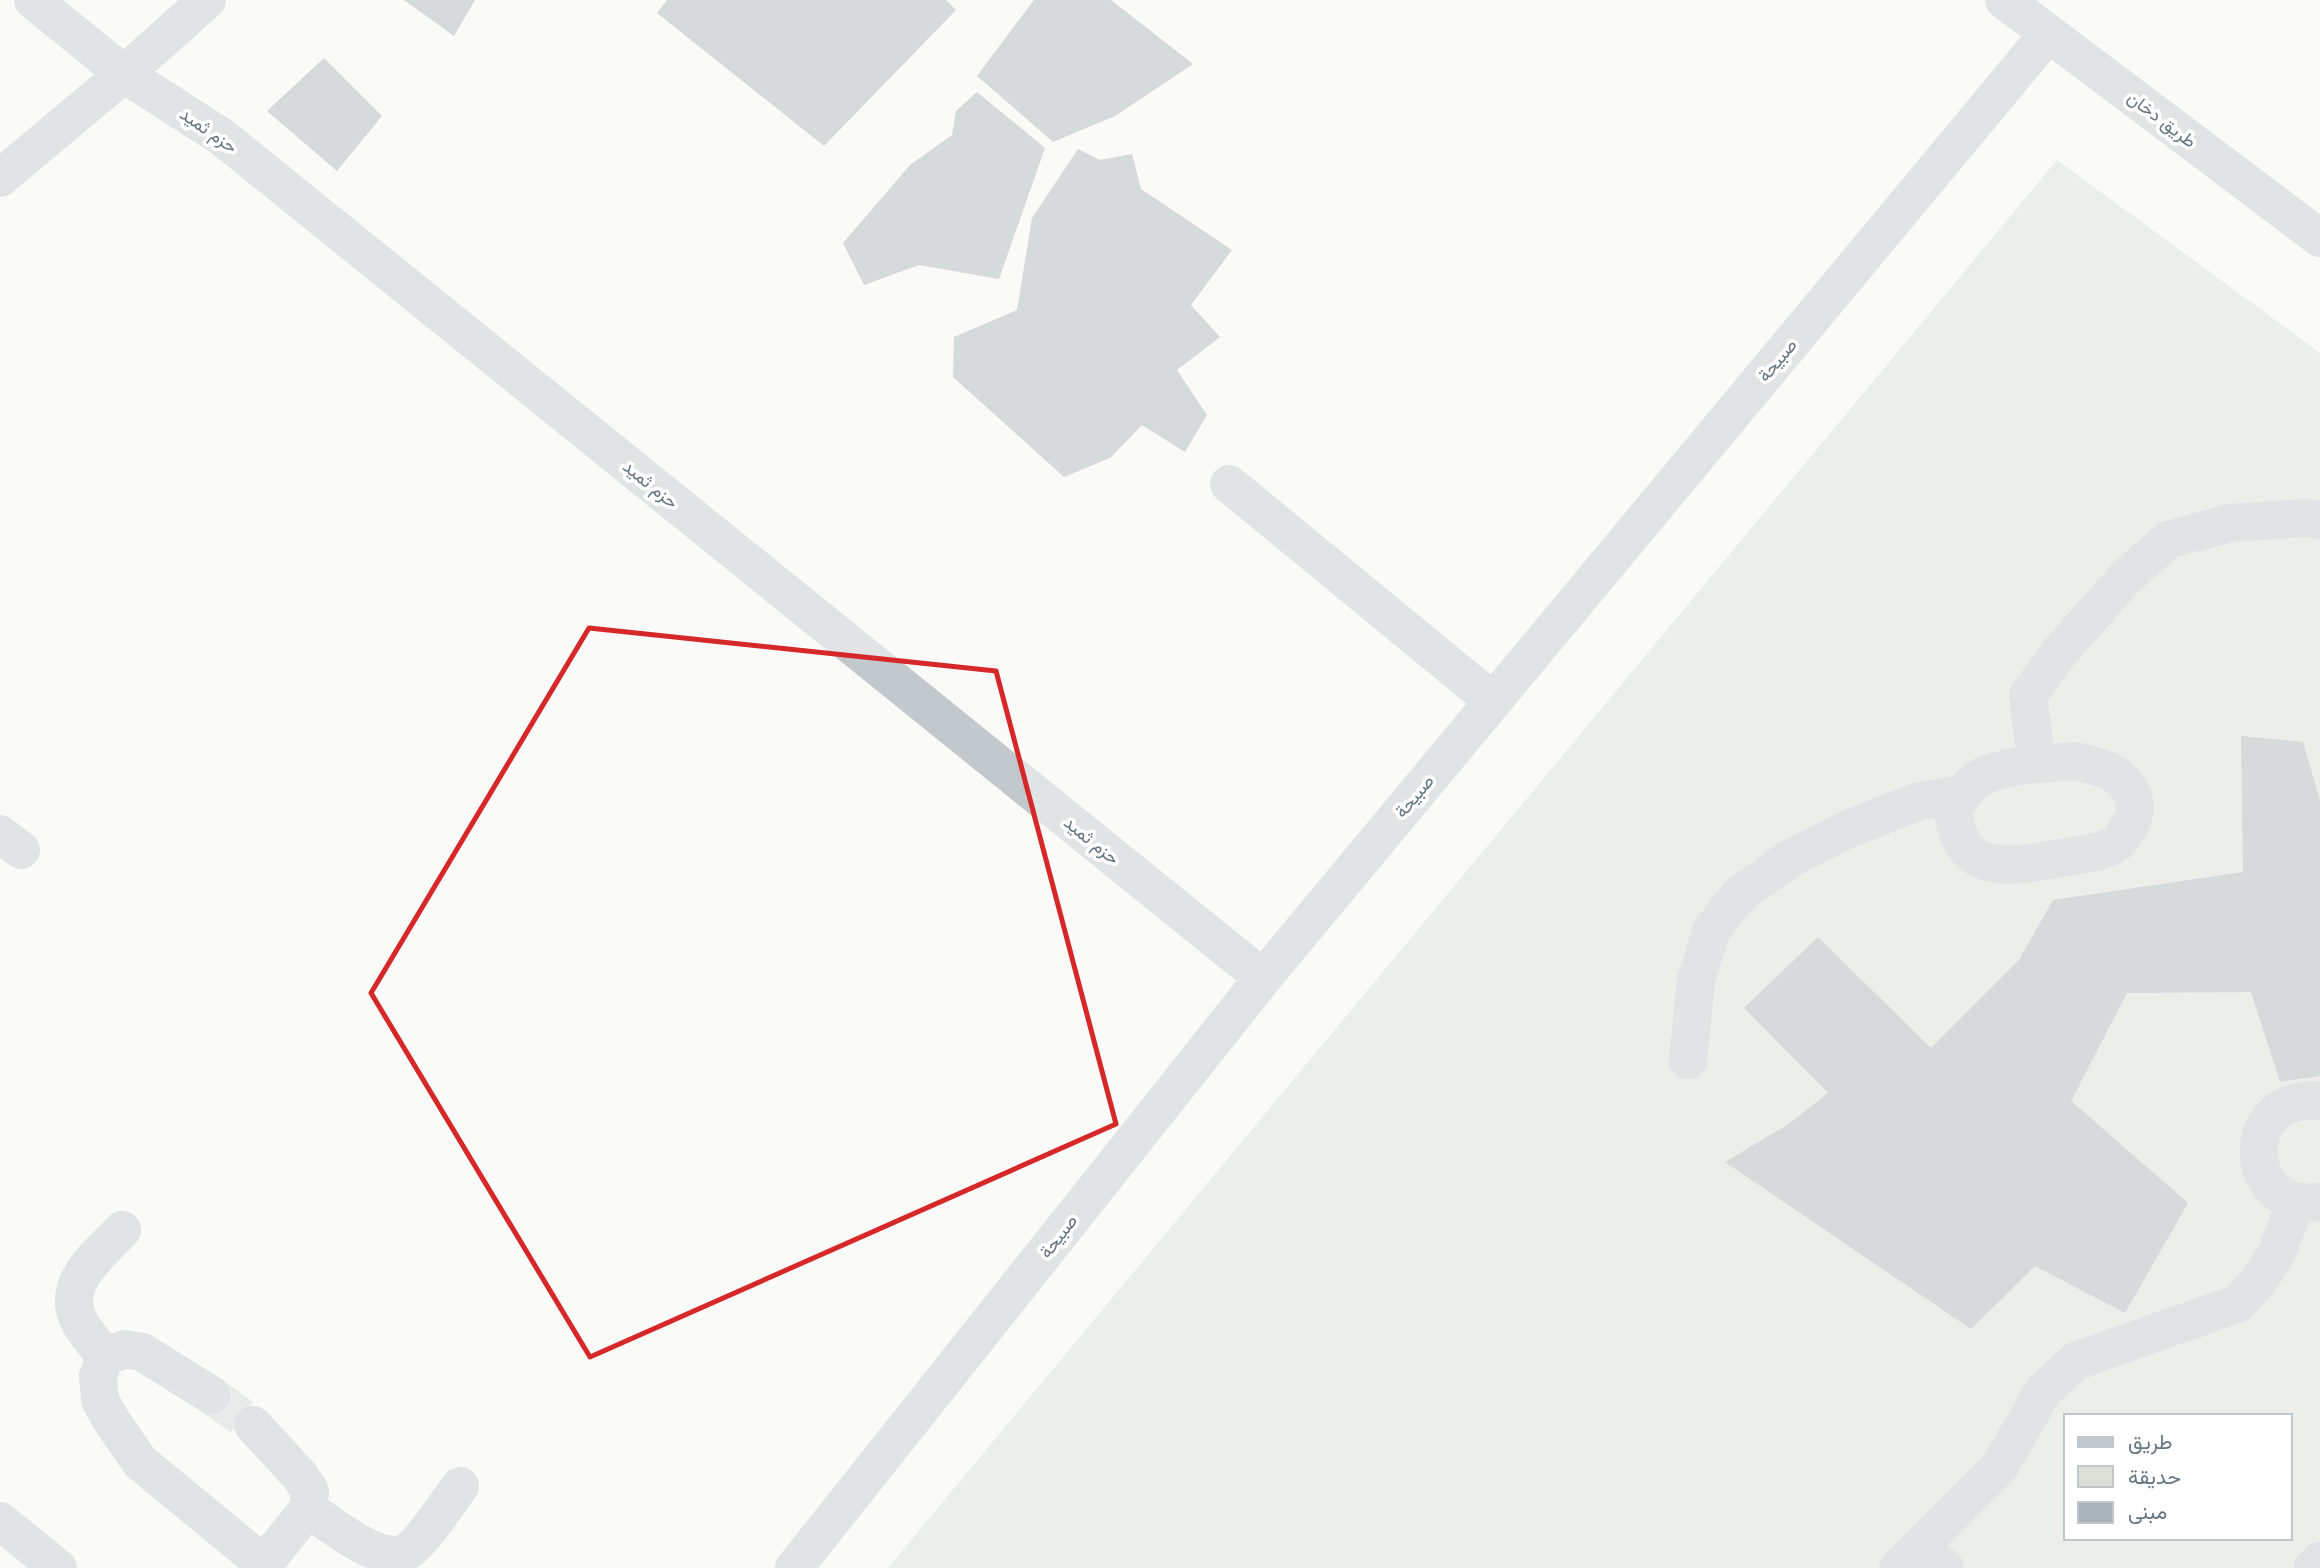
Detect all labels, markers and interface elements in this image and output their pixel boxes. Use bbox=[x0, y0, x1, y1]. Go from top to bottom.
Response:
street label: طريق دخان bbox=[2123, 86, 2201, 152]
street label: حزم ثميد bbox=[175, 102, 242, 159]
street label: صبيحة bbox=[1752, 334, 1802, 386]
street label: حزم ثميد bbox=[618, 455, 684, 514]
street label: صبيحة bbox=[1389, 770, 1439, 822]
street label: حزم ثميد bbox=[1059, 811, 1125, 870]
street label: صبيحة bbox=[1034, 1209, 1082, 1263]
legend bbox=[2064, 1414, 2292, 1540]
text: طريق bbox=[2128, 1428, 2173, 1455]
text: حديقة bbox=[2128, 1463, 2181, 1489]
text: مبنى bbox=[2128, 1498, 2167, 1524]

